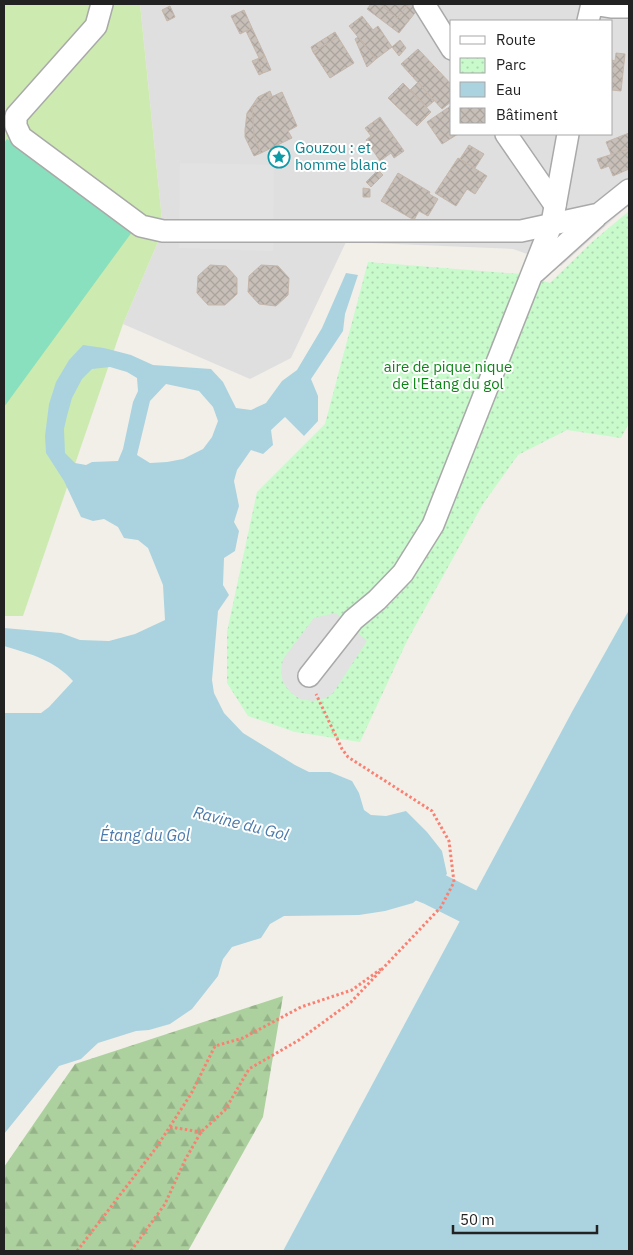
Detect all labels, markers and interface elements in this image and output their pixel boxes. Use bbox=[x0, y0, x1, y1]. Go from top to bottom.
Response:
legend bbox=[450, 20, 613, 135]
text: Route bbox=[496, 30, 536, 49]
text: Parc bbox=[496, 55, 526, 74]
text: Eau bbox=[496, 80, 521, 99]
text: Bâtiment bbox=[496, 105, 558, 124]
place label: Gouzou : et homme blanc bbox=[295, 138, 387, 174]
place icon: Gouzou : et homme blanc bbox=[267, 145, 291, 169]
park label: aire de pique nique de l'Etang du gol bbox=[384, 357, 512, 393]
water label: Ravine du Gol bbox=[191, 802, 291, 845]
water label: Étang du Gol bbox=[100, 824, 191, 845]
scale bar bbox=[453, 1202, 597, 1234]
text: 50 m bbox=[460, 1210, 495, 1229]

